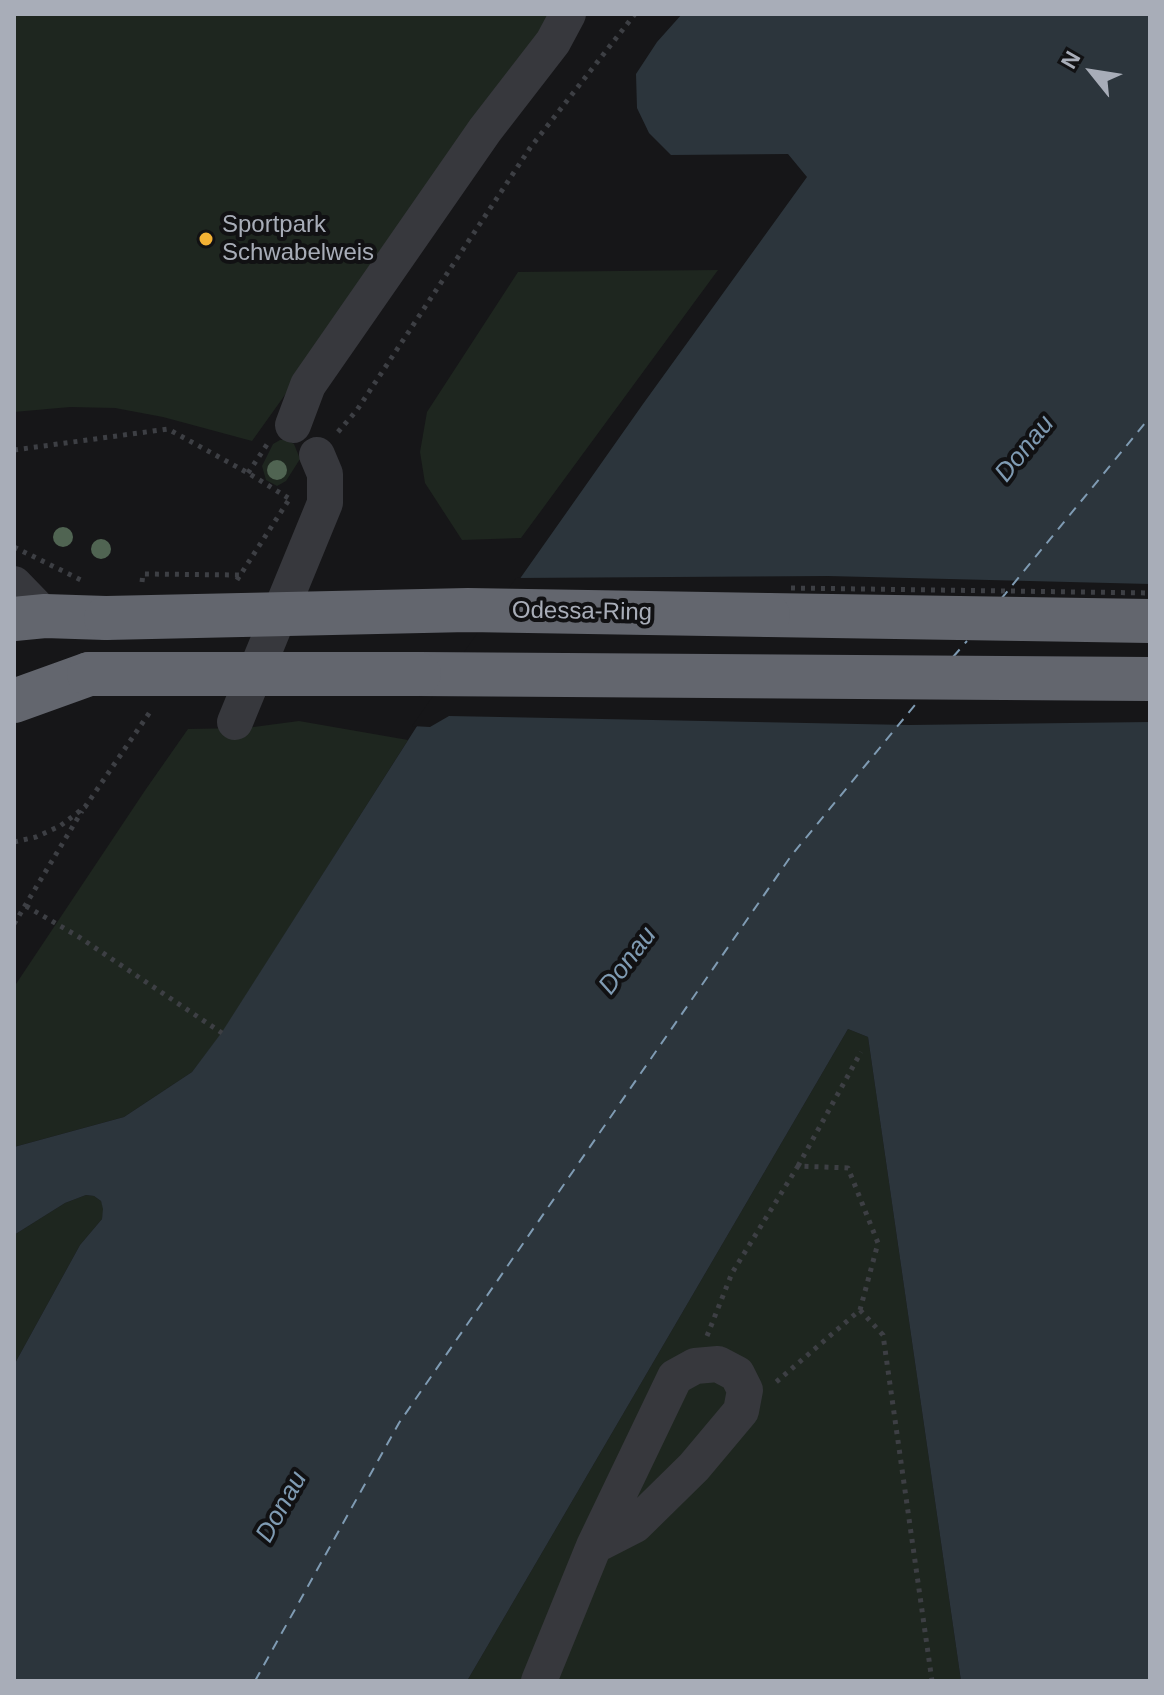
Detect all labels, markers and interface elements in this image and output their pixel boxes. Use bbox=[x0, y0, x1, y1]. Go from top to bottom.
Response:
north arrow bbox=[1052, 32, 1132, 112]
text: N bbox=[1056, 47, 1086, 73]
place label: Sportpark Schwabelweis bbox=[222, 211, 374, 267]
marker: Sportpark Schwabelweis bbox=[197, 230, 215, 248]
water label: Donau bbox=[989, 409, 1061, 489]
street label: Odessa-Ring bbox=[512, 596, 652, 628]
water label: Donau bbox=[592, 921, 664, 1001]
water label: Donau bbox=[250, 1466, 314, 1548]

